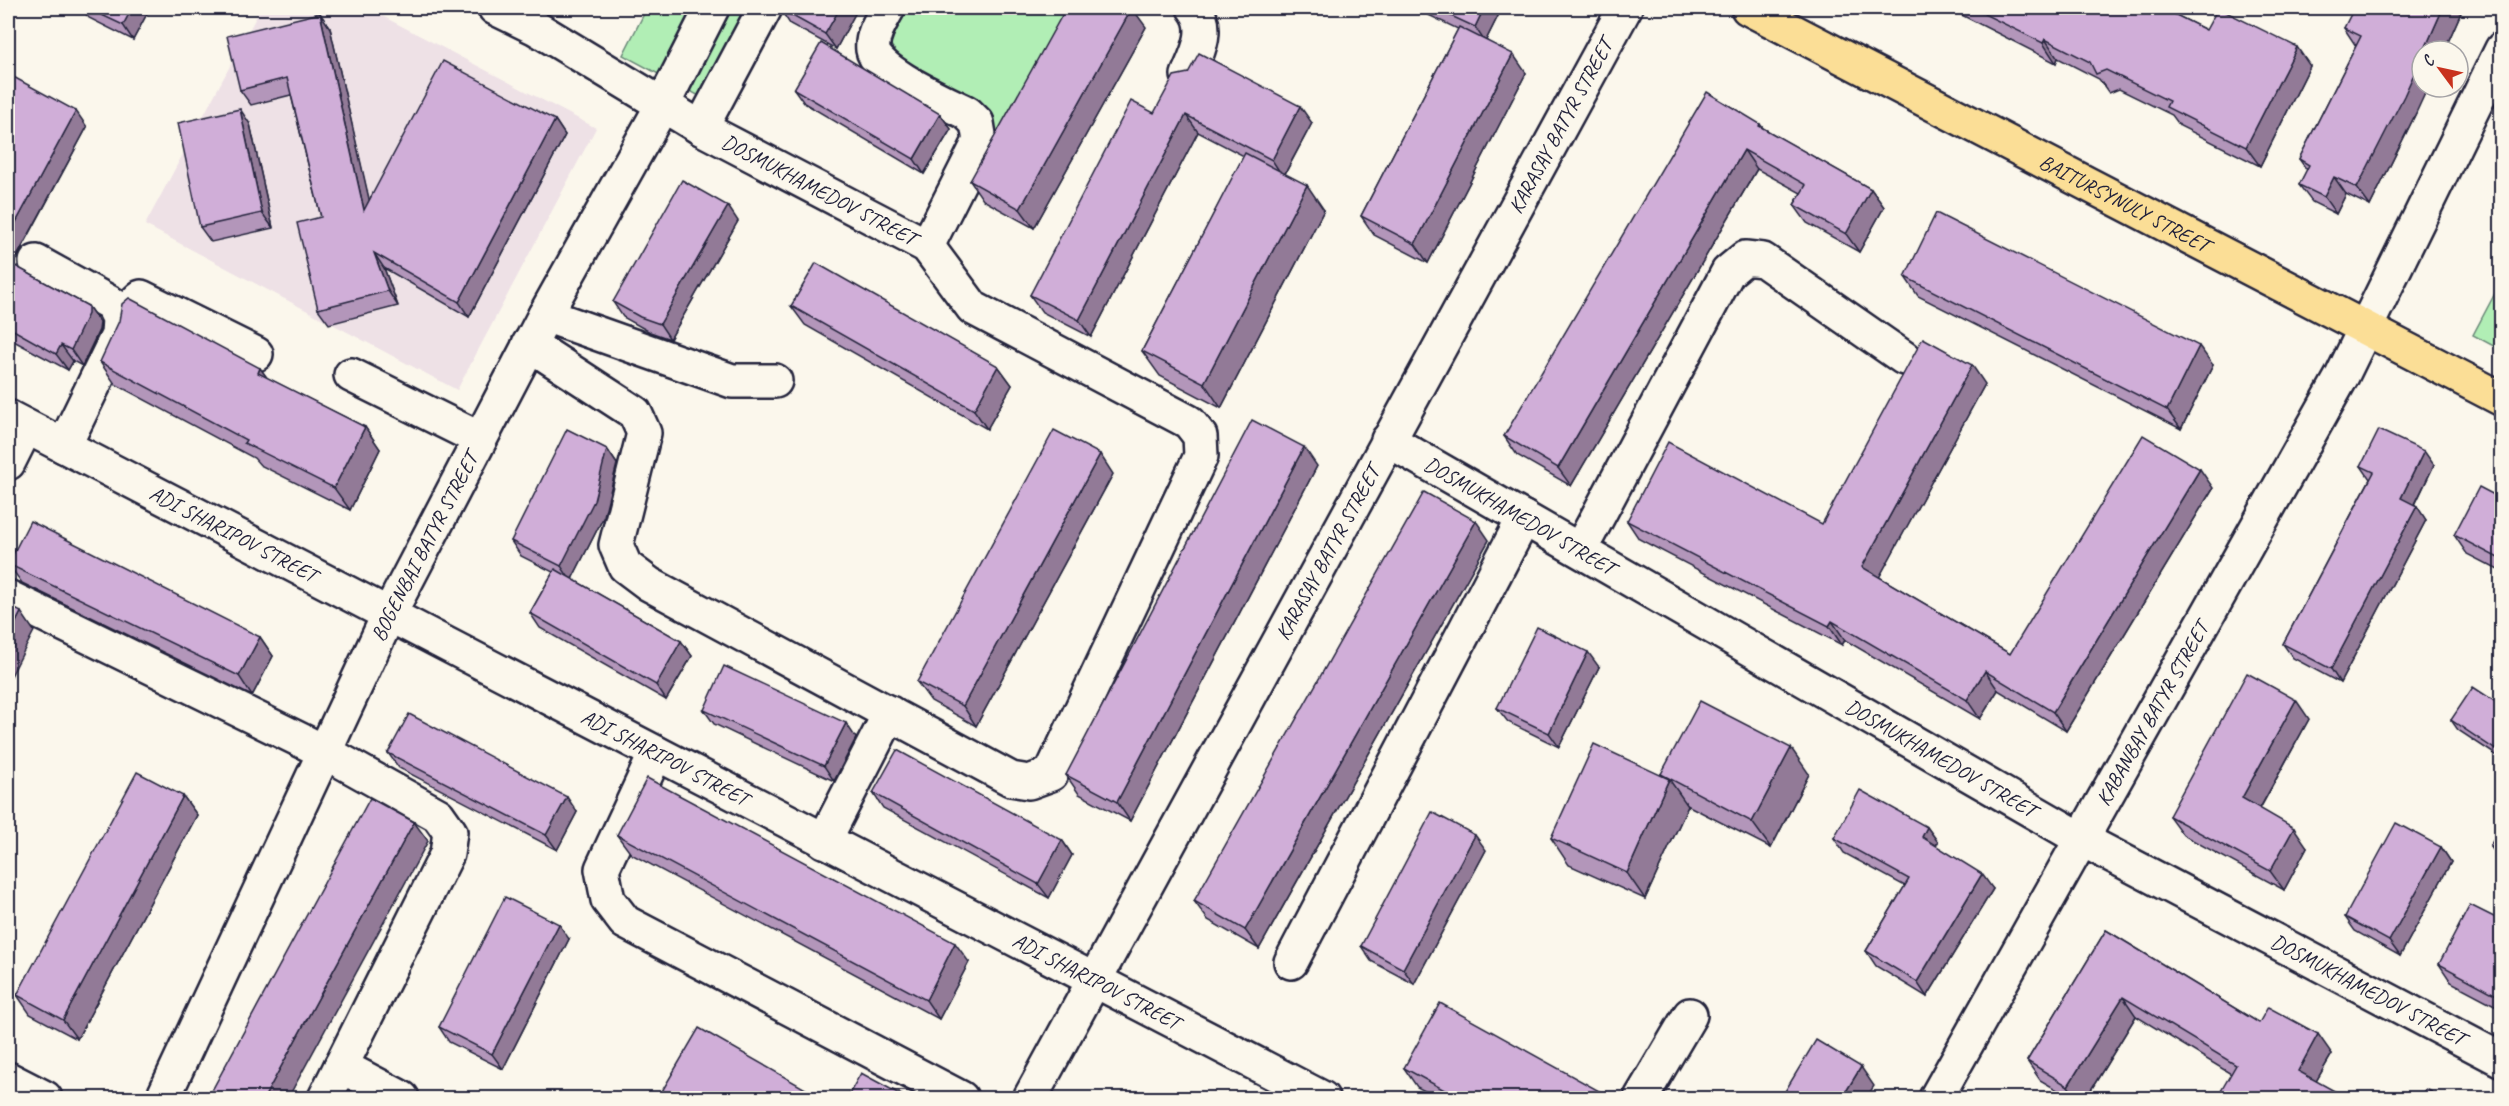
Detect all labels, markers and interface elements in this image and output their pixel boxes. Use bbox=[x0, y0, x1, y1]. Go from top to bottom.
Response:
street label: KARASAY BATYR STREET bbox=[1502, 30, 1621, 218]
north arrow bbox=[2410, 39, 2470, 99]
text: С bbox=[2418, 51, 2440, 70]
street label: DOSMUKHAMEDOV STREET bbox=[718, 128, 926, 254]
street label: BAITURSYNULY STREET bbox=[2035, 148, 2219, 260]
street label: BOGENBAI BATYR STREET bbox=[365, 444, 486, 645]
street label: DOSMUKHAMEDOV STREET bbox=[1420, 451, 1624, 584]
street label: KARASAY BATYR STREET bbox=[1270, 457, 1388, 644]
street label: ADI SHARIPOV STREET bbox=[145, 480, 325, 590]
street label: KABANBAY BATYR STREET bbox=[2090, 613, 2216, 810]
street label: DOSMUKHAMEDOV STREET bbox=[1841, 693, 2046, 826]
street label: ADI SHARIPOV STREET bbox=[577, 703, 757, 814]
street label: ADI SHARIPOV STREET bbox=[1008, 927, 1188, 1037]
street label: DOSMUKHAMEDOV STREET bbox=[2267, 928, 2474, 1054]

